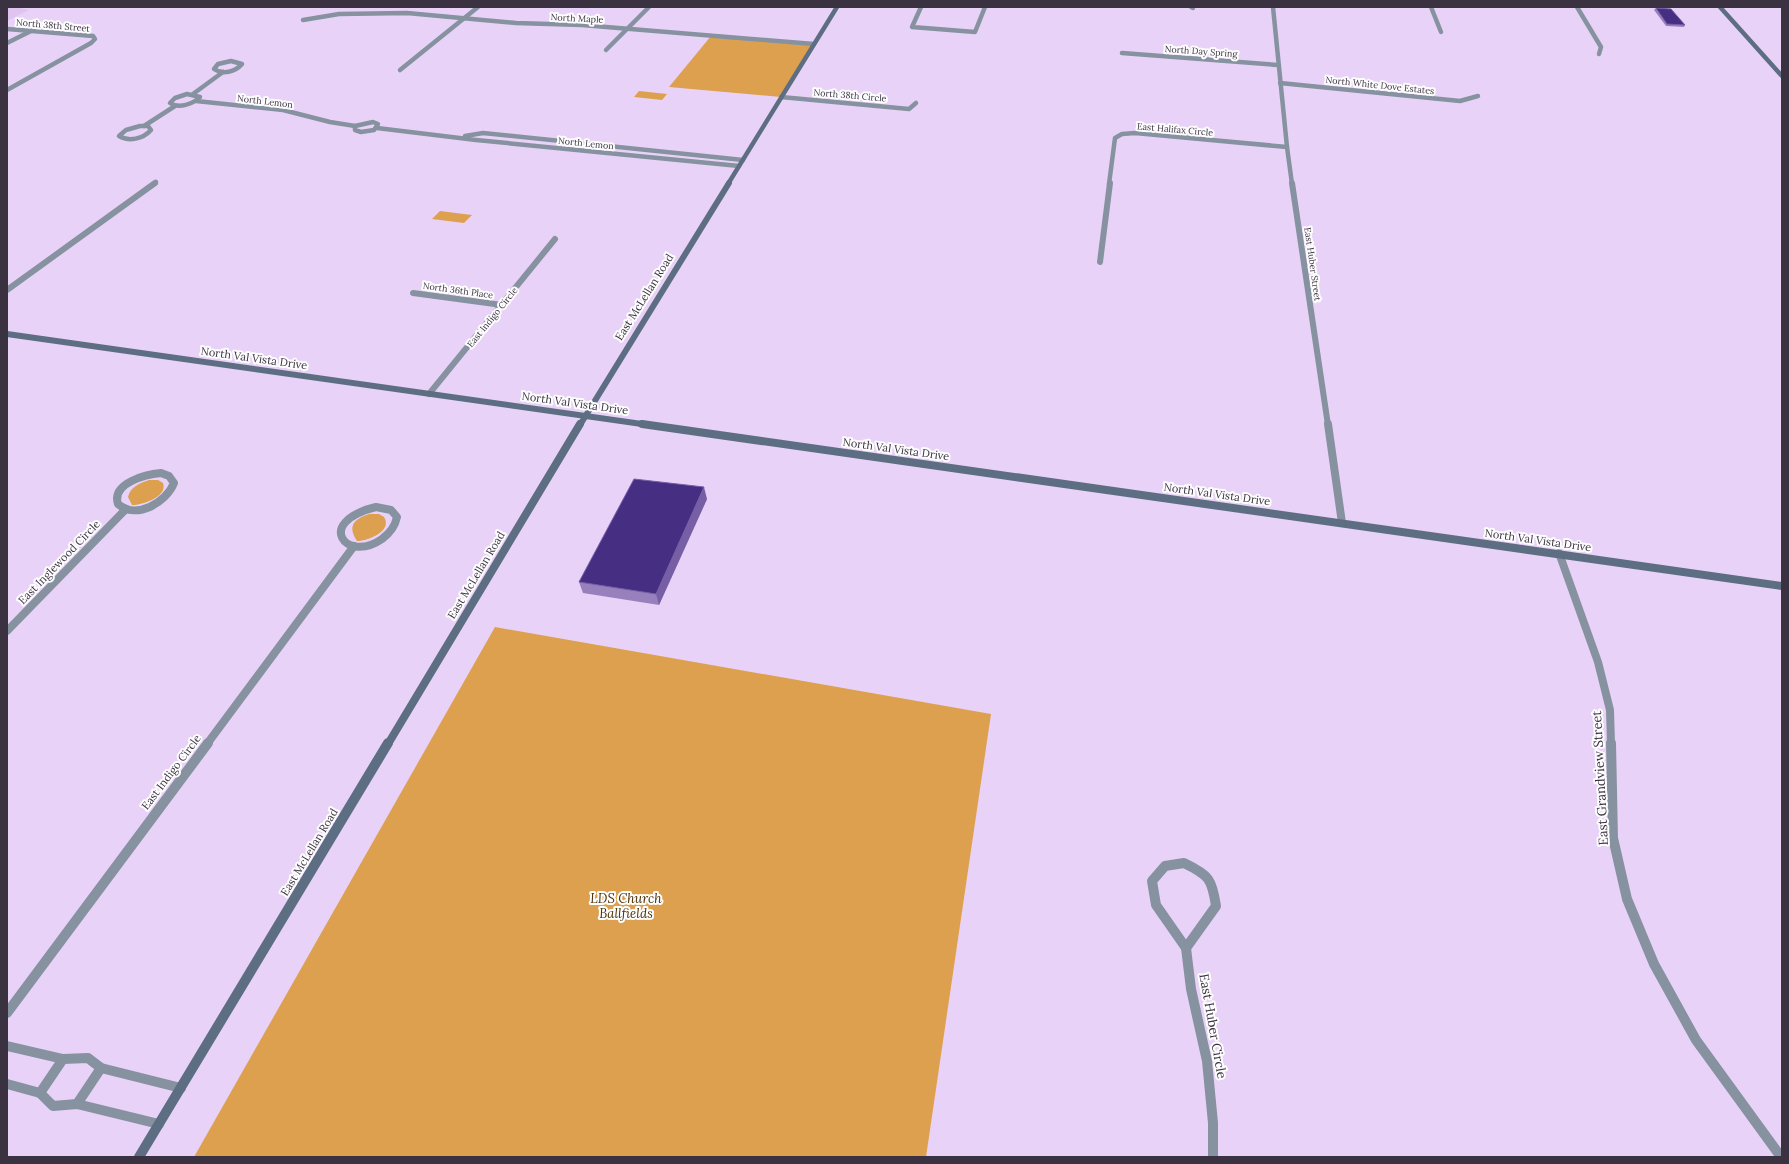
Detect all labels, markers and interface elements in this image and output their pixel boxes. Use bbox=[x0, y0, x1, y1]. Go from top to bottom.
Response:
street label: North Maple bbox=[550, 11, 604, 25]
street label: North 38th Street bbox=[16, 16, 91, 34]
street label: North Day Spring bbox=[1164, 43, 1239, 59]
street label: North White Dove Estates bbox=[1325, 74, 1435, 96]
street label: North 38th Circle bbox=[813, 86, 887, 104]
street label: North Lemon bbox=[236, 92, 294, 110]
street label: East Halifax Circle bbox=[1136, 120, 1214, 138]
street label: North Lemon bbox=[558, 135, 615, 151]
street label: East Huber Street bbox=[1302, 226, 1324, 302]
street label: East McLellan Road bbox=[612, 251, 677, 343]
street label: North 36th Place bbox=[422, 280, 494, 300]
street label: East Indigo Circle bbox=[464, 285, 520, 349]
street label: North Val Vista Drive bbox=[200, 344, 308, 372]
street label: North Val Vista Drive bbox=[521, 389, 629, 417]
street label: North Val Vista Drive bbox=[842, 435, 950, 463]
street label: North Val Vista Drive bbox=[1163, 480, 1271, 508]
street label: East Inglewood Circle bbox=[15, 517, 103, 607]
street label: North Val Vista Drive bbox=[1484, 526, 1592, 554]
street label: East McLellan Road bbox=[444, 528, 508, 621]
street label: East Grandview Street bbox=[1588, 710, 1612, 846]
street label: East Indigo Circle bbox=[138, 732, 204, 812]
street label: East McLellan Road bbox=[277, 805, 341, 898]
park label: LDS Church Ballfields bbox=[590, 890, 662, 922]
street label: East Huber Circle bbox=[1195, 972, 1231, 1080]

